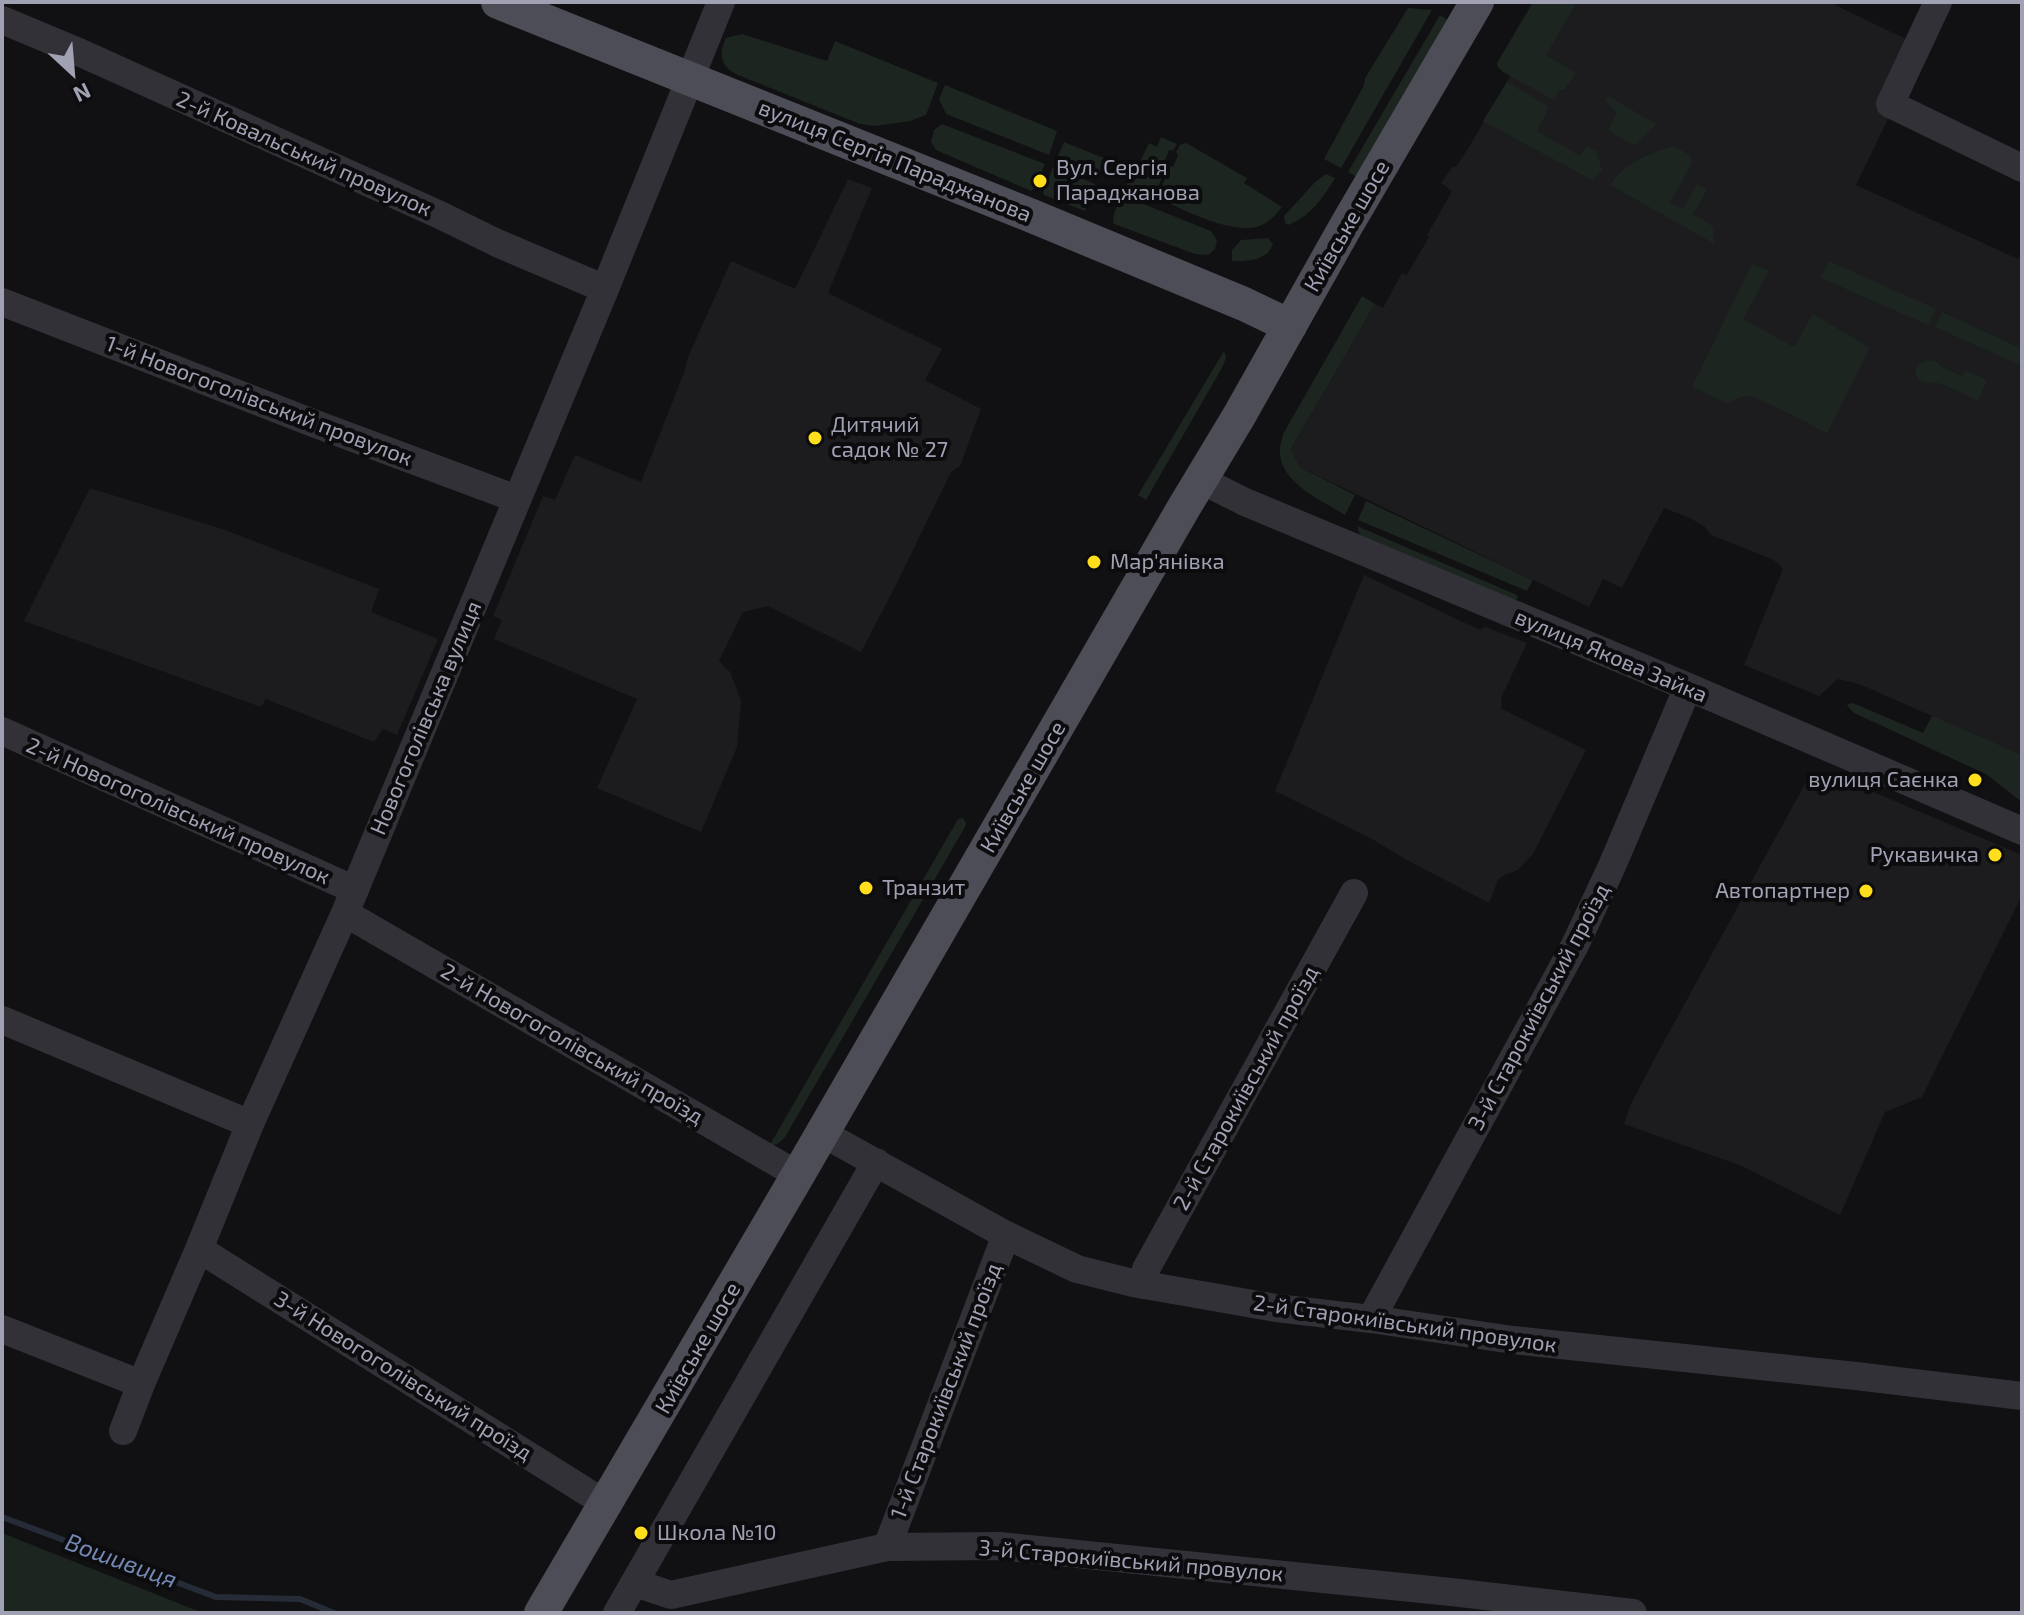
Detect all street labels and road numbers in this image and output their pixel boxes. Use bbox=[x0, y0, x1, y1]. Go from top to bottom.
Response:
street label: 2-й Ковальський провулок bbox=[172, 86, 436, 222]
street label: вулиця Сергія Параджанова bbox=[755, 94, 1035, 228]
street label: Київське шосе bbox=[1299, 156, 1395, 296]
street label: 1-й Новогоголівський провулок bbox=[102, 330, 416, 472]
street label: Новогоголівська вулиця bbox=[365, 597, 487, 839]
street label: вулиця Якова Зайка bbox=[1511, 604, 1711, 708]
street label: Київське шосе bbox=[975, 717, 1071, 857]
street label: 2-й Новогоголівський провулок bbox=[22, 732, 334, 890]
street label: 3-й Старокиївський проїзд bbox=[1463, 879, 1615, 1135]
street label: 2-й Новогоголівський проїзд bbox=[436, 958, 708, 1130]
street label: 2-й Старокиївський проїзд bbox=[1168, 961, 1324, 1215]
street label: 1-й Старокиївський проїзд bbox=[885, 1259, 1007, 1523]
street label: Київське шосе bbox=[650, 1278, 746, 1418]
street label: 3-й Новогоголівський проїзд bbox=[269, 1286, 537, 1466]
street label: 2-й Старокиївський провулок bbox=[1252, 1290, 1558, 1358]
street label: 3-й Старокиївський провулок bbox=[978, 1535, 1284, 1587]

